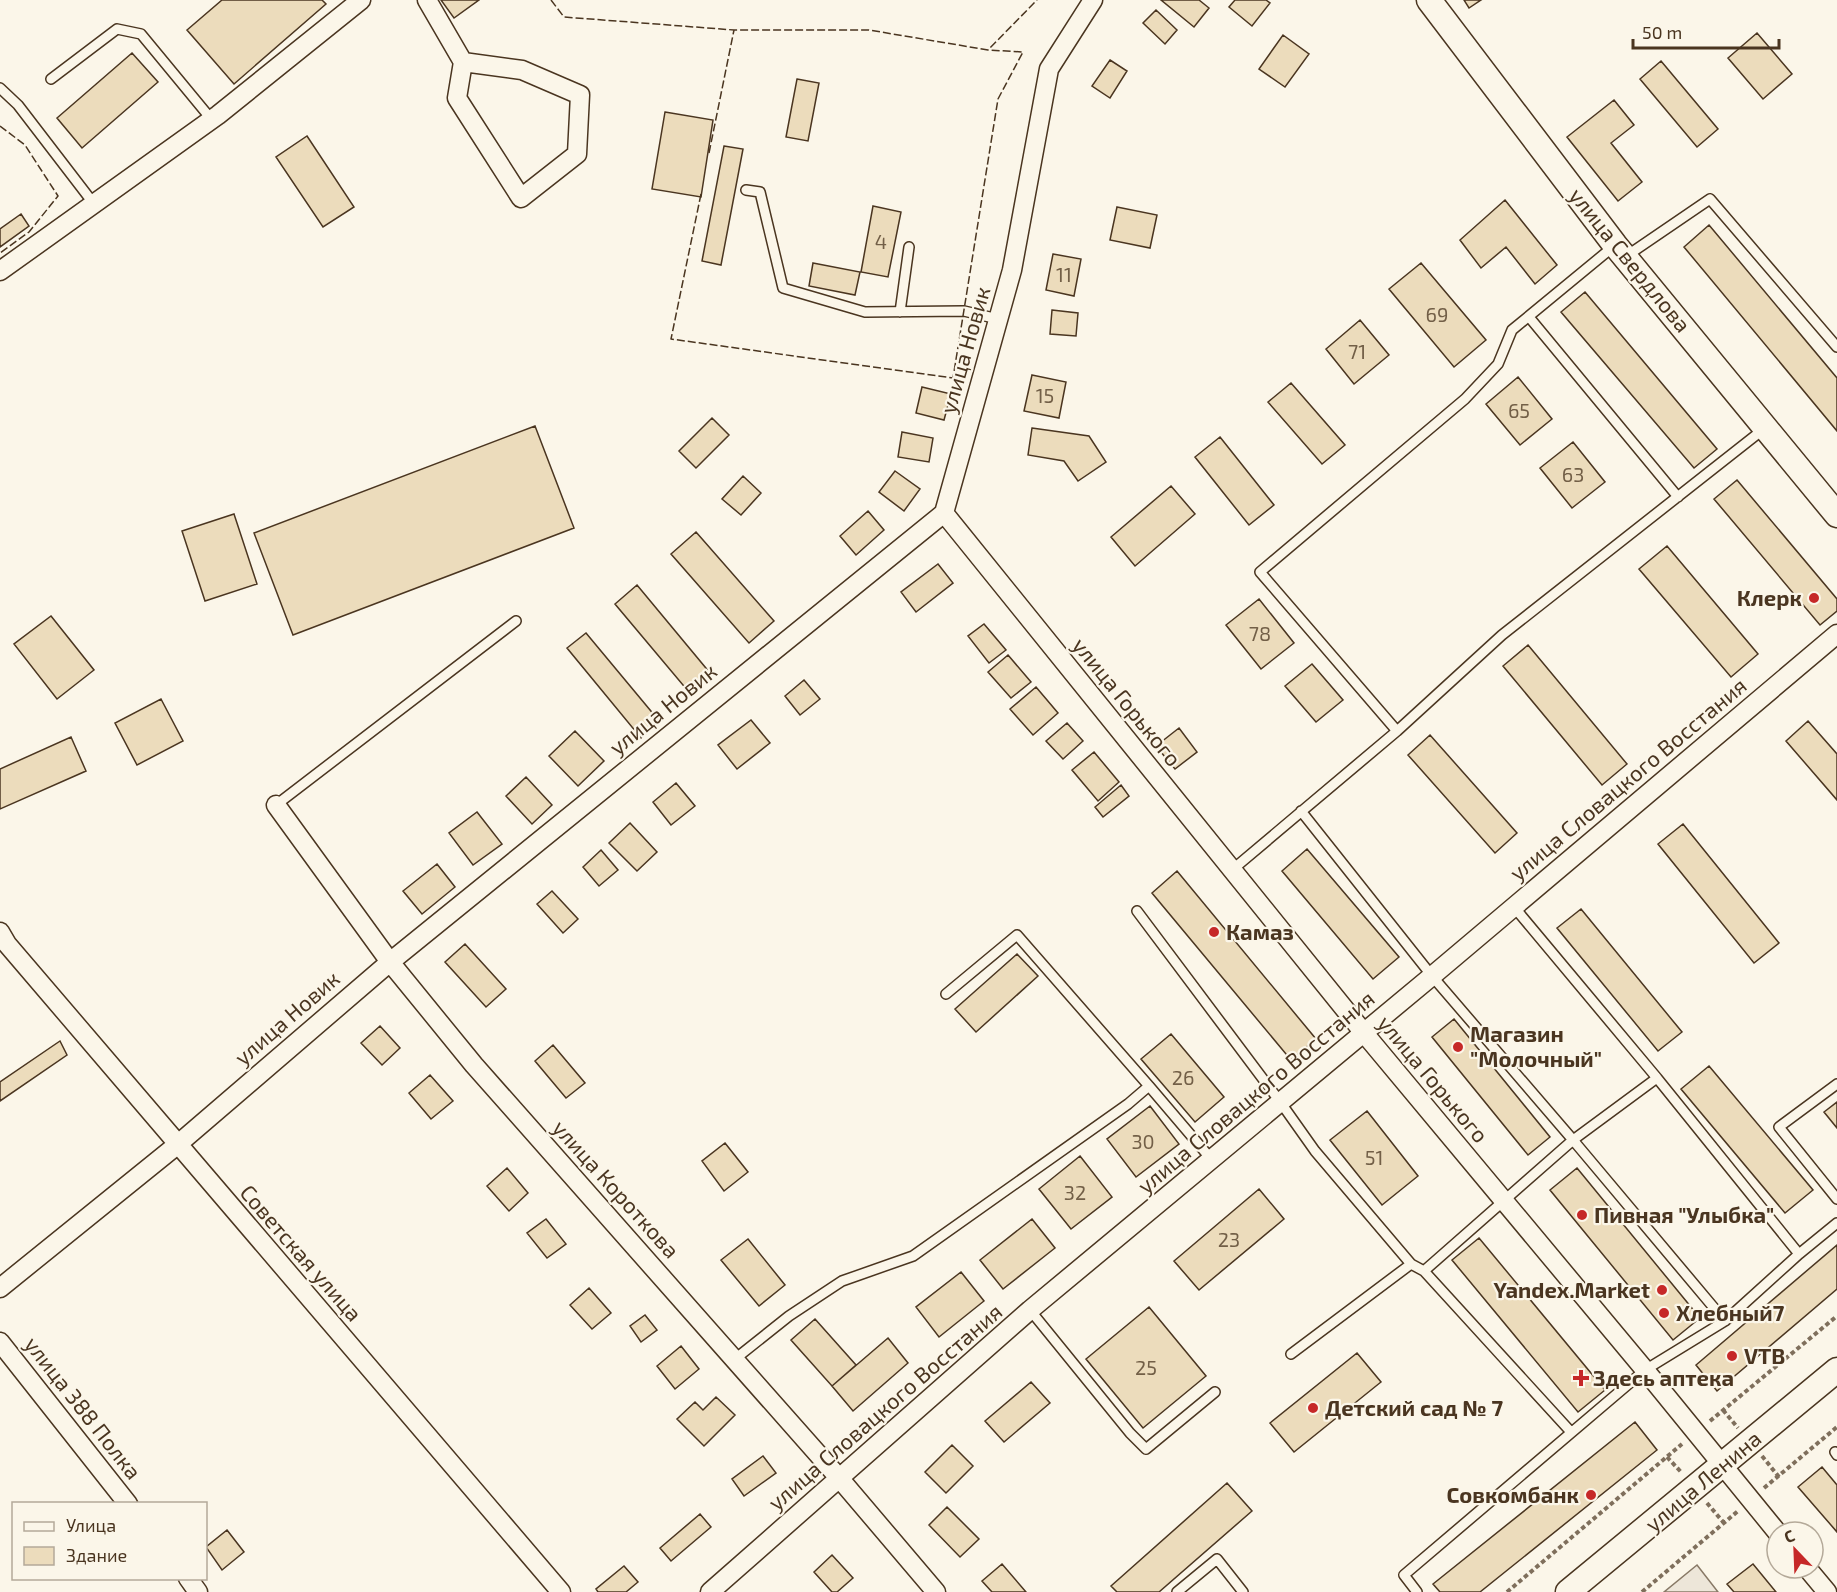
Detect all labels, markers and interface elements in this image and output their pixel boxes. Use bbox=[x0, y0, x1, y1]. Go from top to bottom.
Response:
scale bar bbox=[1633, 12, 1778, 50]
text: 50 m bbox=[1642, 21, 1682, 43]
street label: улица Свердлова bbox=[1564, 182, 1697, 337]
house number: 4 bbox=[875, 229, 887, 253]
house number: 11 bbox=[1056, 262, 1072, 286]
street label: улица Новик bbox=[934, 283, 996, 416]
house number: 69 bbox=[1426, 302, 1448, 326]
house number: 71 bbox=[1348, 339, 1366, 363]
house number: 15 bbox=[1036, 383, 1054, 407]
house number: 65 bbox=[1508, 398, 1530, 422]
house number: 63 bbox=[1562, 462, 1584, 486]
place label: Клерк bbox=[1737, 584, 1802, 610]
marker: Клерк bbox=[1807, 591, 1821, 605]
house number: 78 bbox=[1249, 621, 1271, 645]
street label: улица Горького bbox=[1067, 632, 1188, 772]
street label: улица Новик bbox=[603, 657, 722, 760]
street label: улица Словацкого Восстания bbox=[1504, 671, 1752, 886]
place label: Камаз bbox=[1226, 918, 1294, 944]
marker: Камаз bbox=[1207, 925, 1221, 939]
street label: улица Новик bbox=[229, 964, 345, 1071]
street label: улица Словацкого Восстания bbox=[1132, 984, 1380, 1199]
street label: улица Горького bbox=[1372, 1010, 1494, 1148]
place label: Магазин "Молочный" bbox=[1470, 1020, 1602, 1071]
marker: Магазин "Молочный" bbox=[1451, 1040, 1465, 1054]
house number: 26 bbox=[1172, 1065, 1194, 1089]
street label: улица Короткова bbox=[547, 1114, 685, 1263]
house number: 30 bbox=[1131, 1129, 1155, 1153]
house number: 51 bbox=[1365, 1145, 1383, 1169]
street label: Советская улица bbox=[235, 1179, 368, 1327]
house number: 32 bbox=[1064, 1180, 1086, 1204]
place label: Пивная "Улыбка" bbox=[1594, 1201, 1774, 1227]
marker: Пивная "Улыбка" bbox=[1575, 1208, 1589, 1222]
house number: 23 bbox=[1218, 1227, 1240, 1251]
place label: Yandex.Market bbox=[1493, 1276, 1650, 1302]
marker: Yandex.Market bbox=[1655, 1283, 1669, 1297]
street label: улица Словацкого Восстания bbox=[762, 1298, 1007, 1516]
place label: Хлебный7 bbox=[1676, 1299, 1785, 1325]
marker: Хлебный7 bbox=[1657, 1306, 1671, 1320]
street label: улица 388 Полка bbox=[19, 1331, 147, 1484]
place label: VTB bbox=[1744, 1342, 1785, 1368]
marker: VTB bbox=[1725, 1349, 1739, 1363]
house number: 25 bbox=[1135, 1355, 1157, 1379]
place label: Здесь аптека bbox=[1593, 1364, 1734, 1390]
marker: Здесь аптека bbox=[1574, 1371, 1588, 1385]
place label: Детский сад № 7 bbox=[1325, 1394, 1503, 1420]
marker: Детский сад № 7 bbox=[1306, 1401, 1320, 1415]
street label: улица Ленина bbox=[1639, 1424, 1766, 1537]
place label: Совкомбанк bbox=[1446, 1481, 1579, 1507]
marker: Совкомбанк bbox=[1584, 1488, 1598, 1502]
legend bbox=[12, 1502, 207, 1580]
text: Улица bbox=[66, 1514, 116, 1536]
north arrow bbox=[1765, 1520, 1825, 1580]
text: С bbox=[1781, 1525, 1797, 1546]
text: Здание bbox=[66, 1544, 127, 1566]

